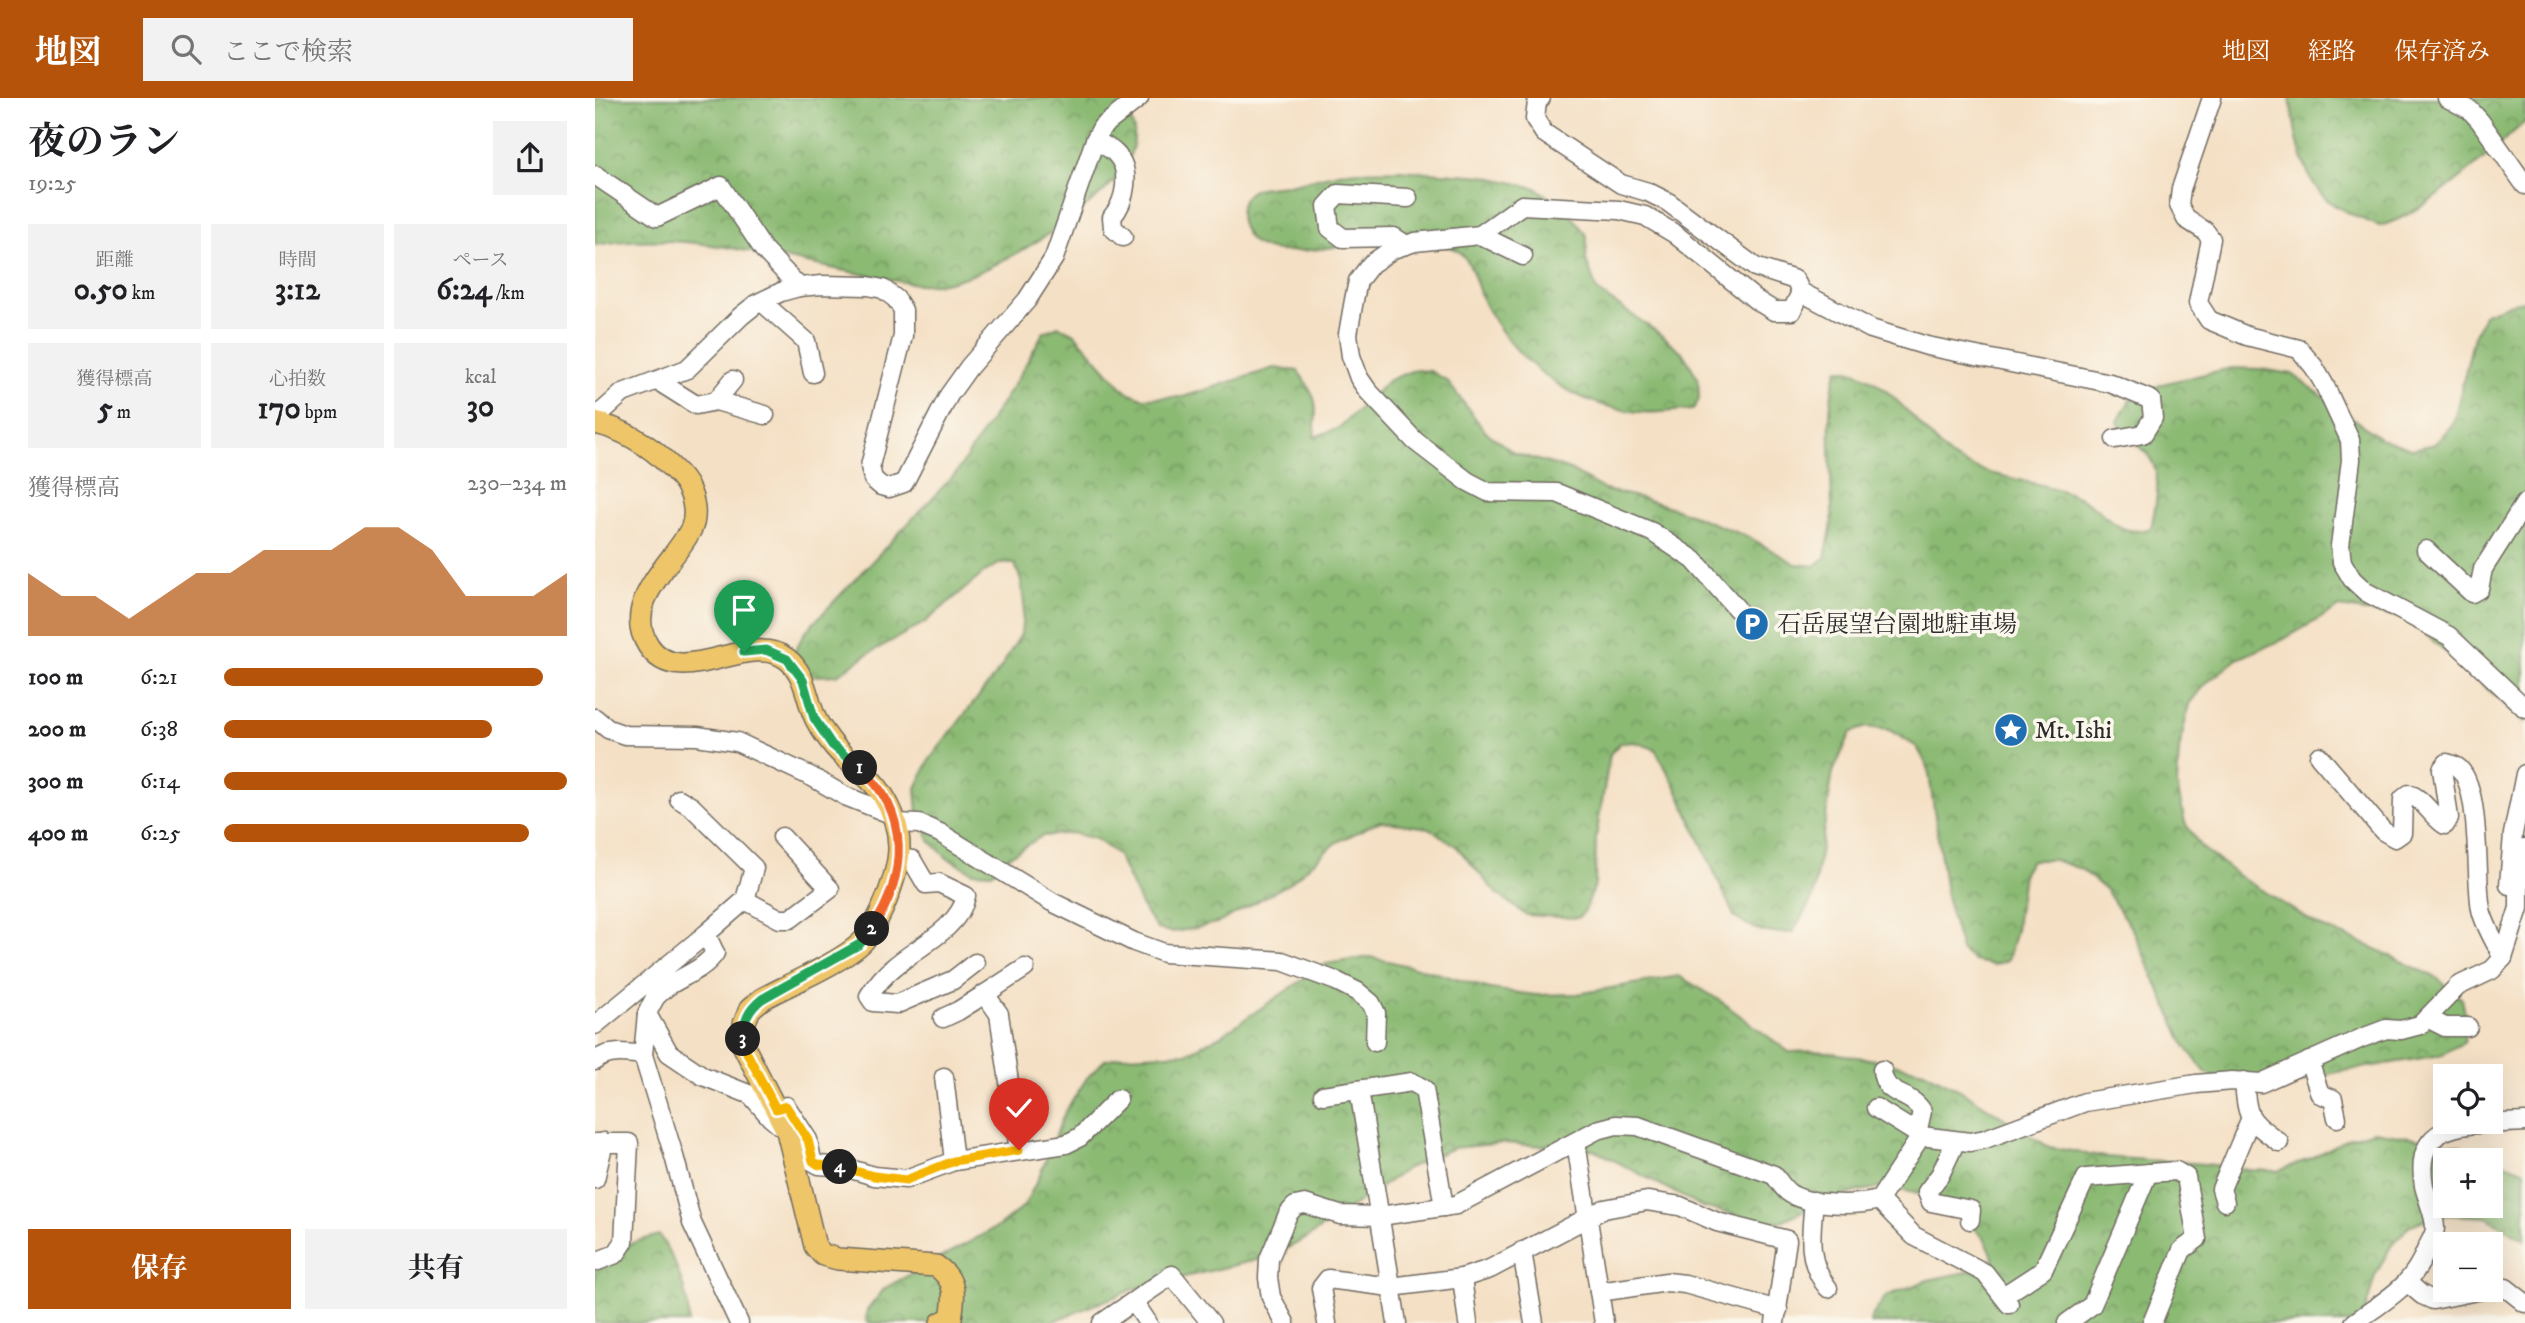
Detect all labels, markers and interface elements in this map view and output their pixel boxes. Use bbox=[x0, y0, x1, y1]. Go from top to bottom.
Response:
search box bbox=[143, 18, 633, 81]
icon: search bbox=[167, 30, 205, 68]
text: 地図 bbox=[35, 33, 101, 74]
text: ここで検索 bbox=[223, 36, 353, 69]
text: 地図 bbox=[2222, 37, 2270, 67]
text: 経路 bbox=[2308, 37, 2356, 67]
text: 保存済み bbox=[2394, 37, 2490, 67]
text: 夜のラン bbox=[28, 119, 180, 167]
button: share bbox=[493, 121, 567, 195]
text: 19:25 bbox=[28, 169, 76, 198]
text: 距離 bbox=[95, 249, 134, 272]
text: 時間 bbox=[278, 249, 317, 272]
text: ペース bbox=[452, 249, 509, 272]
text: 0.50 bbox=[74, 272, 128, 309]
text: 3:12 bbox=[275, 272, 320, 309]
text: 6:24 bbox=[436, 272, 492, 309]
text: km bbox=[128, 282, 155, 305]
text: /km bbox=[492, 282, 525, 305]
text: kcal bbox=[465, 366, 496, 389]
text: 獲得標高 bbox=[76, 368, 153, 391]
text: 心拍数 bbox=[269, 368, 326, 391]
text: 30 bbox=[467, 389, 494, 426]
text: 5 bbox=[98, 391, 113, 428]
text: 170 bbox=[258, 391, 301, 428]
text: m bbox=[113, 401, 131, 424]
text: bpm bbox=[301, 401, 337, 424]
text: 230–234 m bbox=[467, 469, 567, 498]
text: 獲得標高 bbox=[28, 474, 120, 503]
pin bbox=[714, 580, 774, 652]
icon: arrive bbox=[725, 591, 763, 629]
parking icon: 石岳展望台園地駐車場 bbox=[1733, 605, 1771, 643]
place label: 石岳展望台園地駐車場 bbox=[1777, 610, 2017, 640]
text: 100 m bbox=[28, 663, 83, 692]
text: 6:21 bbox=[140, 663, 178, 692]
place icon: Mt. Ishi bbox=[1992, 711, 2030, 749]
text: 200 m bbox=[28, 715, 86, 744]
text: 6:38 bbox=[140, 715, 178, 744]
place label: Mt. Ishi bbox=[2035, 716, 2112, 746]
pin: 1 bbox=[842, 750, 877, 786]
text: 1 bbox=[856, 756, 863, 779]
text: 300 m bbox=[28, 767, 84, 796]
text: 6:14 bbox=[140, 767, 180, 796]
text: 400 m bbox=[28, 819, 88, 848]
text: 6:25 bbox=[140, 819, 181, 848]
pin: 2 bbox=[855, 912, 889, 946]
text: 2 bbox=[867, 917, 876, 940]
pin: 3 bbox=[725, 1021, 761, 1056]
text: 3 bbox=[739, 1027, 746, 1050]
map controls bbox=[2433, 1064, 2503, 1302]
button: locate bbox=[2433, 1064, 2503, 1134]
pin bbox=[989, 1078, 1049, 1150]
icon: check bbox=[1000, 1089, 1038, 1127]
button: + bbox=[2433, 1148, 2503, 1218]
pin: 4 bbox=[823, 1150, 857, 1184]
text: 4 bbox=[834, 1155, 845, 1178]
button: 保存 bbox=[28, 1229, 291, 1309]
button: 共有 bbox=[305, 1229, 567, 1309]
button: − bbox=[2433, 1232, 2503, 1302]

